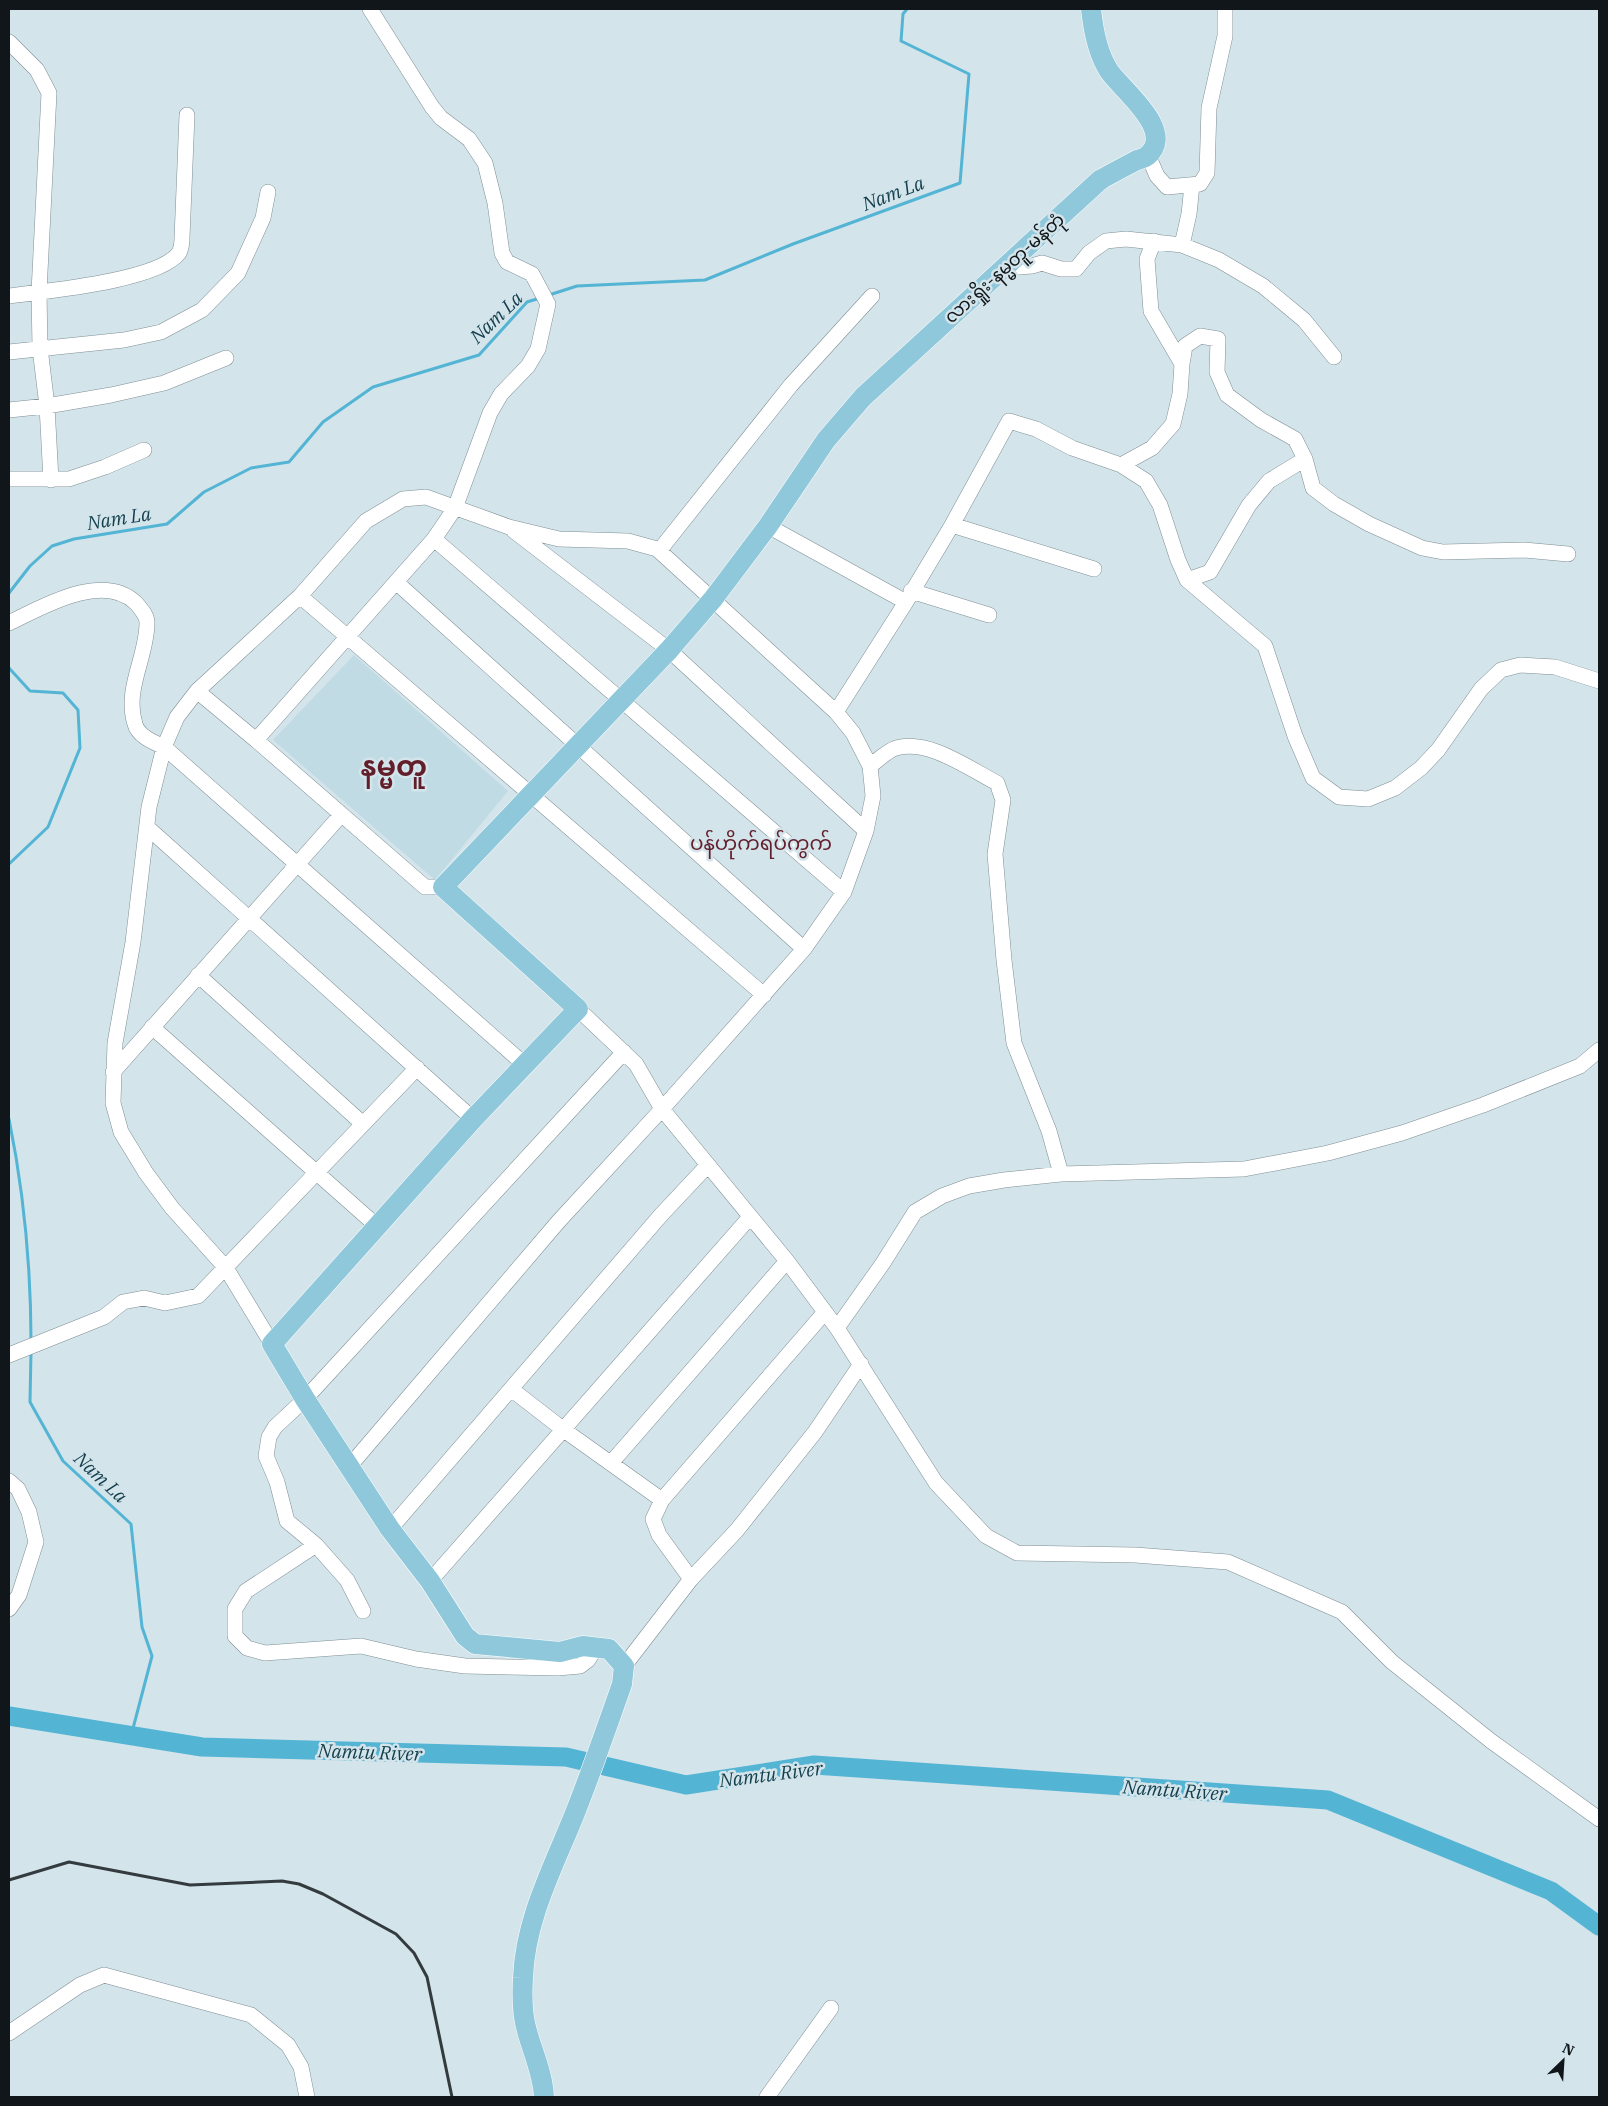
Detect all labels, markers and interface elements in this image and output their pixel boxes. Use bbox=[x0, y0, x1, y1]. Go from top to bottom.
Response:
water label: Nam La bbox=[858, 170, 928, 216]
street label: လားရှိုး-နမ္မတူ-မန်တုံ bbox=[938, 206, 1072, 331]
water label: Nam La bbox=[464, 286, 528, 349]
water label: Nam La bbox=[84, 501, 153, 535]
district label: နမ္မတူ bbox=[361, 747, 427, 789]
district label: ပန်ဟိုက်ရပ်ကွက် bbox=[690, 829, 832, 860]
water label: Nam La bbox=[69, 1446, 133, 1508]
water label: Namtu River bbox=[317, 1738, 423, 1766]
water label: Namtu River bbox=[717, 1756, 825, 1792]
water label: Namtu River bbox=[1121, 1774, 1228, 1806]
north arrow bbox=[1538, 2036, 1588, 2086]
text: N bbox=[1560, 2039, 1577, 2060]

